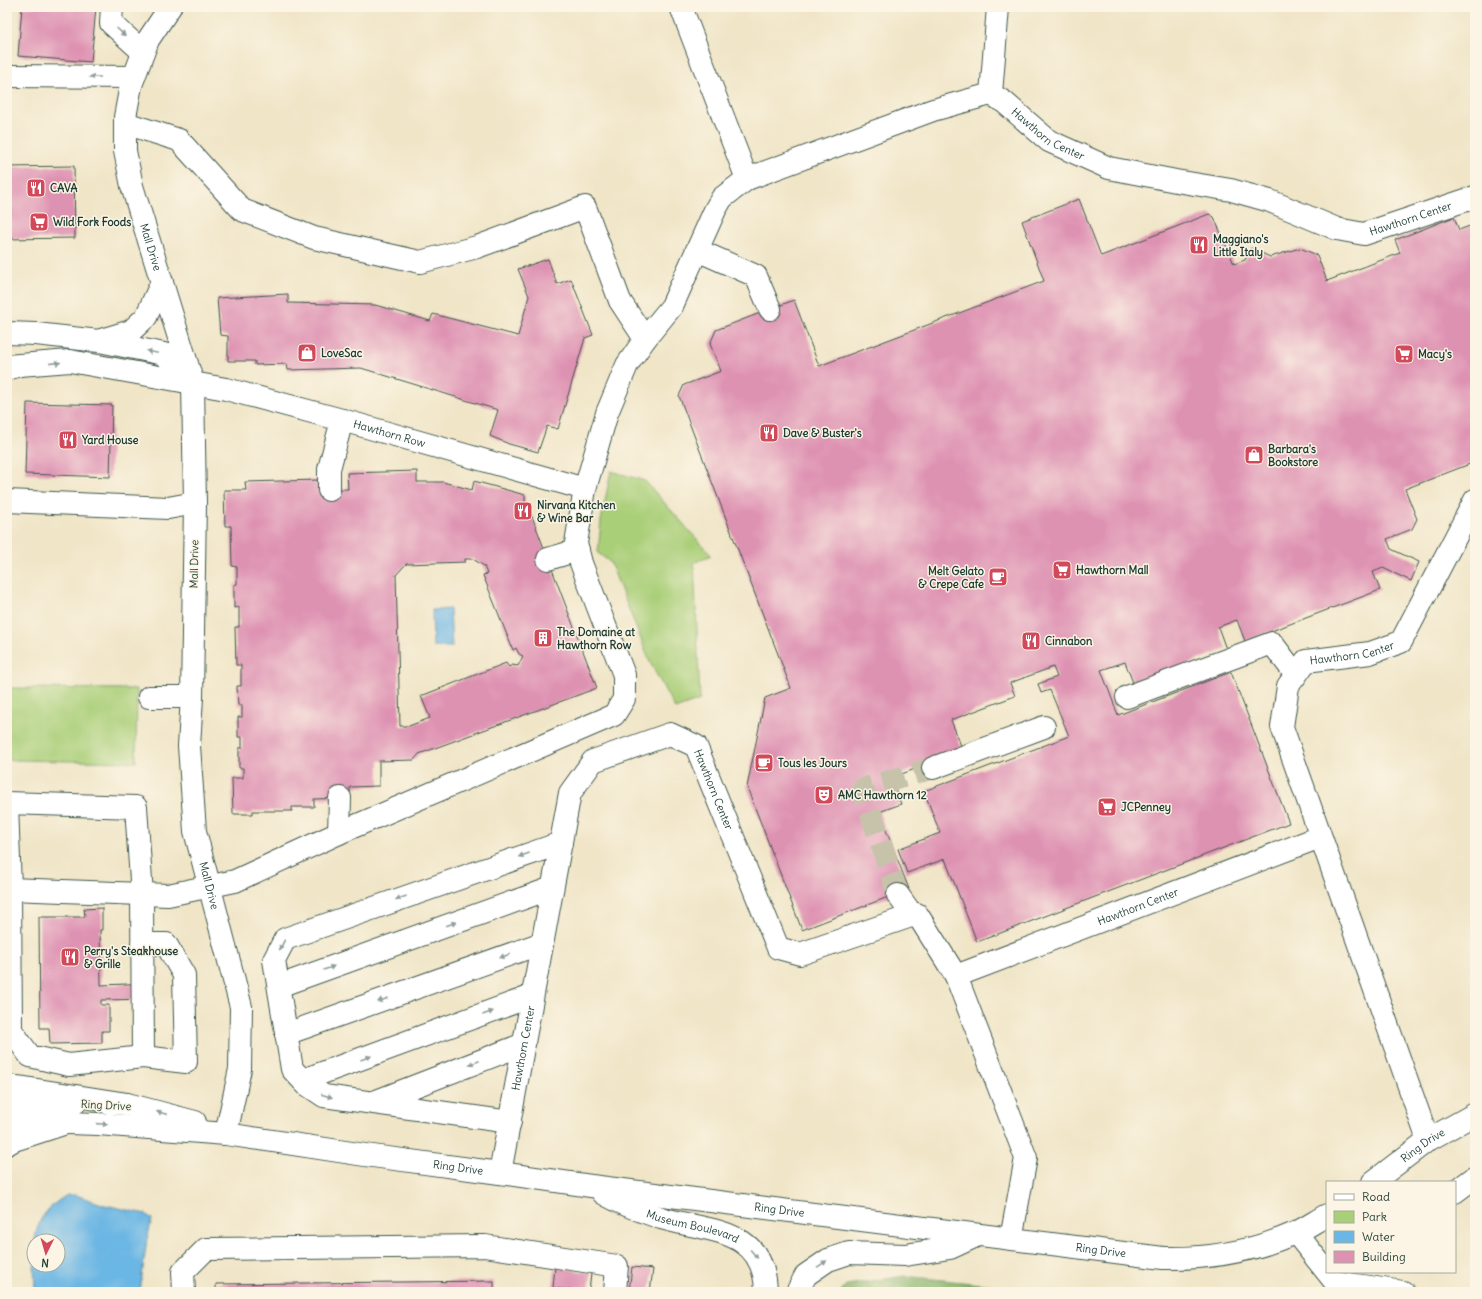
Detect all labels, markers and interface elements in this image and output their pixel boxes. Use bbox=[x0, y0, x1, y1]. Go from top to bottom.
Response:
one-way arrow bbox=[117, 27, 126, 36]
one-way arrow bbox=[89, 73, 101, 80]
street label: Hawthorn Center bbox=[1009, 105, 1087, 163]
restaurant icon: CAVA bbox=[25, 177, 47, 199]
place label: CAVA bbox=[50, 181, 78, 195]
street label: Hawthorn Center bbox=[1368, 198, 1454, 239]
supermarket icon: Wild Fork Foods bbox=[28, 211, 50, 233]
place label: Wild Fork Foods bbox=[53, 215, 131, 229]
street label: Mall Drive bbox=[137, 222, 165, 273]
place label: Maggiano's Little Italy bbox=[1213, 232, 1269, 260]
restaurant icon: Maggiano's Little Italy bbox=[1188, 234, 1210, 256]
shop icon: LoveSac bbox=[296, 342, 318, 364]
supermarket icon: Macy's bbox=[1393, 343, 1415, 365]
place label: LoveSac bbox=[321, 346, 363, 360]
place label: Macy's bbox=[1418, 347, 1452, 362]
one-way arrow bbox=[146, 348, 158, 354]
one-way arrow bbox=[49, 359, 62, 366]
street label: Hawthorn Row bbox=[352, 417, 427, 450]
restaurant icon: Dave & Buster's bbox=[758, 422, 780, 444]
place label: Dave & Buster's bbox=[783, 426, 862, 440]
restaurant icon: Yard House bbox=[57, 429, 79, 451]
place label: Yard House bbox=[81, 433, 139, 447]
place label: Barbara's Bookstore bbox=[1268, 442, 1318, 469]
shop icon: Barbara's Bookstore bbox=[1243, 444, 1265, 466]
place label: Nirvana Kitchen & Wine Bar bbox=[537, 498, 616, 525]
restaurant icon: Nirvana Kitchen & Wine Bar bbox=[512, 500, 534, 522]
street label: Mall Drive bbox=[187, 539, 201, 588]
supermarket icon: Hawthorn Mall bbox=[1051, 559, 1073, 581]
place label: Hawthorn Mall bbox=[1076, 563, 1149, 577]
place label: Melt Gelato & Crepe Cafe bbox=[918, 564, 984, 592]
cafe icon: Melt Gelato & Crepe Cafe bbox=[987, 566, 1009, 588]
place label: The Domaine at Hawthorn Row bbox=[557, 625, 635, 652]
building icon: The Domaine at Hawthorn Row bbox=[532, 627, 554, 649]
restaurant icon: Cinnabon bbox=[1020, 630, 1042, 652]
place label: Cinnabon bbox=[1045, 634, 1093, 648]
street label: Hawthorn Center bbox=[1309, 638, 1396, 667]
street label: Hawthorn Center bbox=[691, 747, 736, 832]
cafe icon: Tous les Jours bbox=[753, 752, 775, 774]
place label: Tous les Jours bbox=[778, 756, 847, 770]
theatre icon: AMC Hawthorn 12 bbox=[813, 784, 835, 806]
place label: AMC Hawthorn 12 bbox=[838, 788, 927, 802]
supermarket icon: JCPenney bbox=[1096, 796, 1118, 818]
place label: JCPenney bbox=[1121, 800, 1171, 815]
one-way arrow bbox=[517, 853, 529, 859]
street label: Mall Drive bbox=[196, 860, 222, 911]
street label: Hawthorn Center bbox=[1095, 885, 1181, 928]
one-way arrow bbox=[395, 896, 407, 902]
one-way arrow bbox=[446, 921, 458, 927]
one-way arrow bbox=[279, 939, 285, 951]
place label: Perry's Steakhouse & Grille bbox=[84, 944, 178, 971]
restaurant icon: Perry's Steakhouse & Grille bbox=[59, 946, 81, 968]
one-way arrow bbox=[499, 954, 511, 960]
one-way arrow bbox=[323, 965, 335, 971]
one-way arrow bbox=[376, 997, 388, 1003]
street label: Hawthorn Center bbox=[508, 1004, 538, 1092]
one-way arrow bbox=[483, 1009, 495, 1015]
one-way arrow bbox=[361, 1054, 373, 1060]
one-way arrow bbox=[469, 1060, 480, 1066]
one-way arrow bbox=[321, 1093, 333, 1099]
street label: Ring Drive bbox=[80, 1097, 132, 1113]
one-way arrow bbox=[156, 1110, 168, 1116]
one-way arrow bbox=[96, 1120, 108, 1127]
street label: Ring Drive bbox=[1398, 1125, 1447, 1165]
street label: Ring Drive bbox=[432, 1157, 484, 1178]
legend bbox=[1326, 1181, 1456, 1273]
text: Road bbox=[1362, 1189, 1390, 1204]
street label: Ring Drive bbox=[753, 1200, 805, 1220]
street label: Museum Boulevard bbox=[644, 1206, 742, 1246]
text: Park bbox=[1362, 1209, 1387, 1224]
text: Water bbox=[1362, 1229, 1395, 1244]
north arrow bbox=[26, 1233, 66, 1273]
street label: Ring Drive bbox=[1075, 1240, 1127, 1260]
one-way arrow bbox=[750, 1248, 759, 1259]
text: Building bbox=[1362, 1249, 1406, 1264]
text: N bbox=[41, 1256, 50, 1270]
one-way arrow bbox=[817, 1260, 828, 1268]

